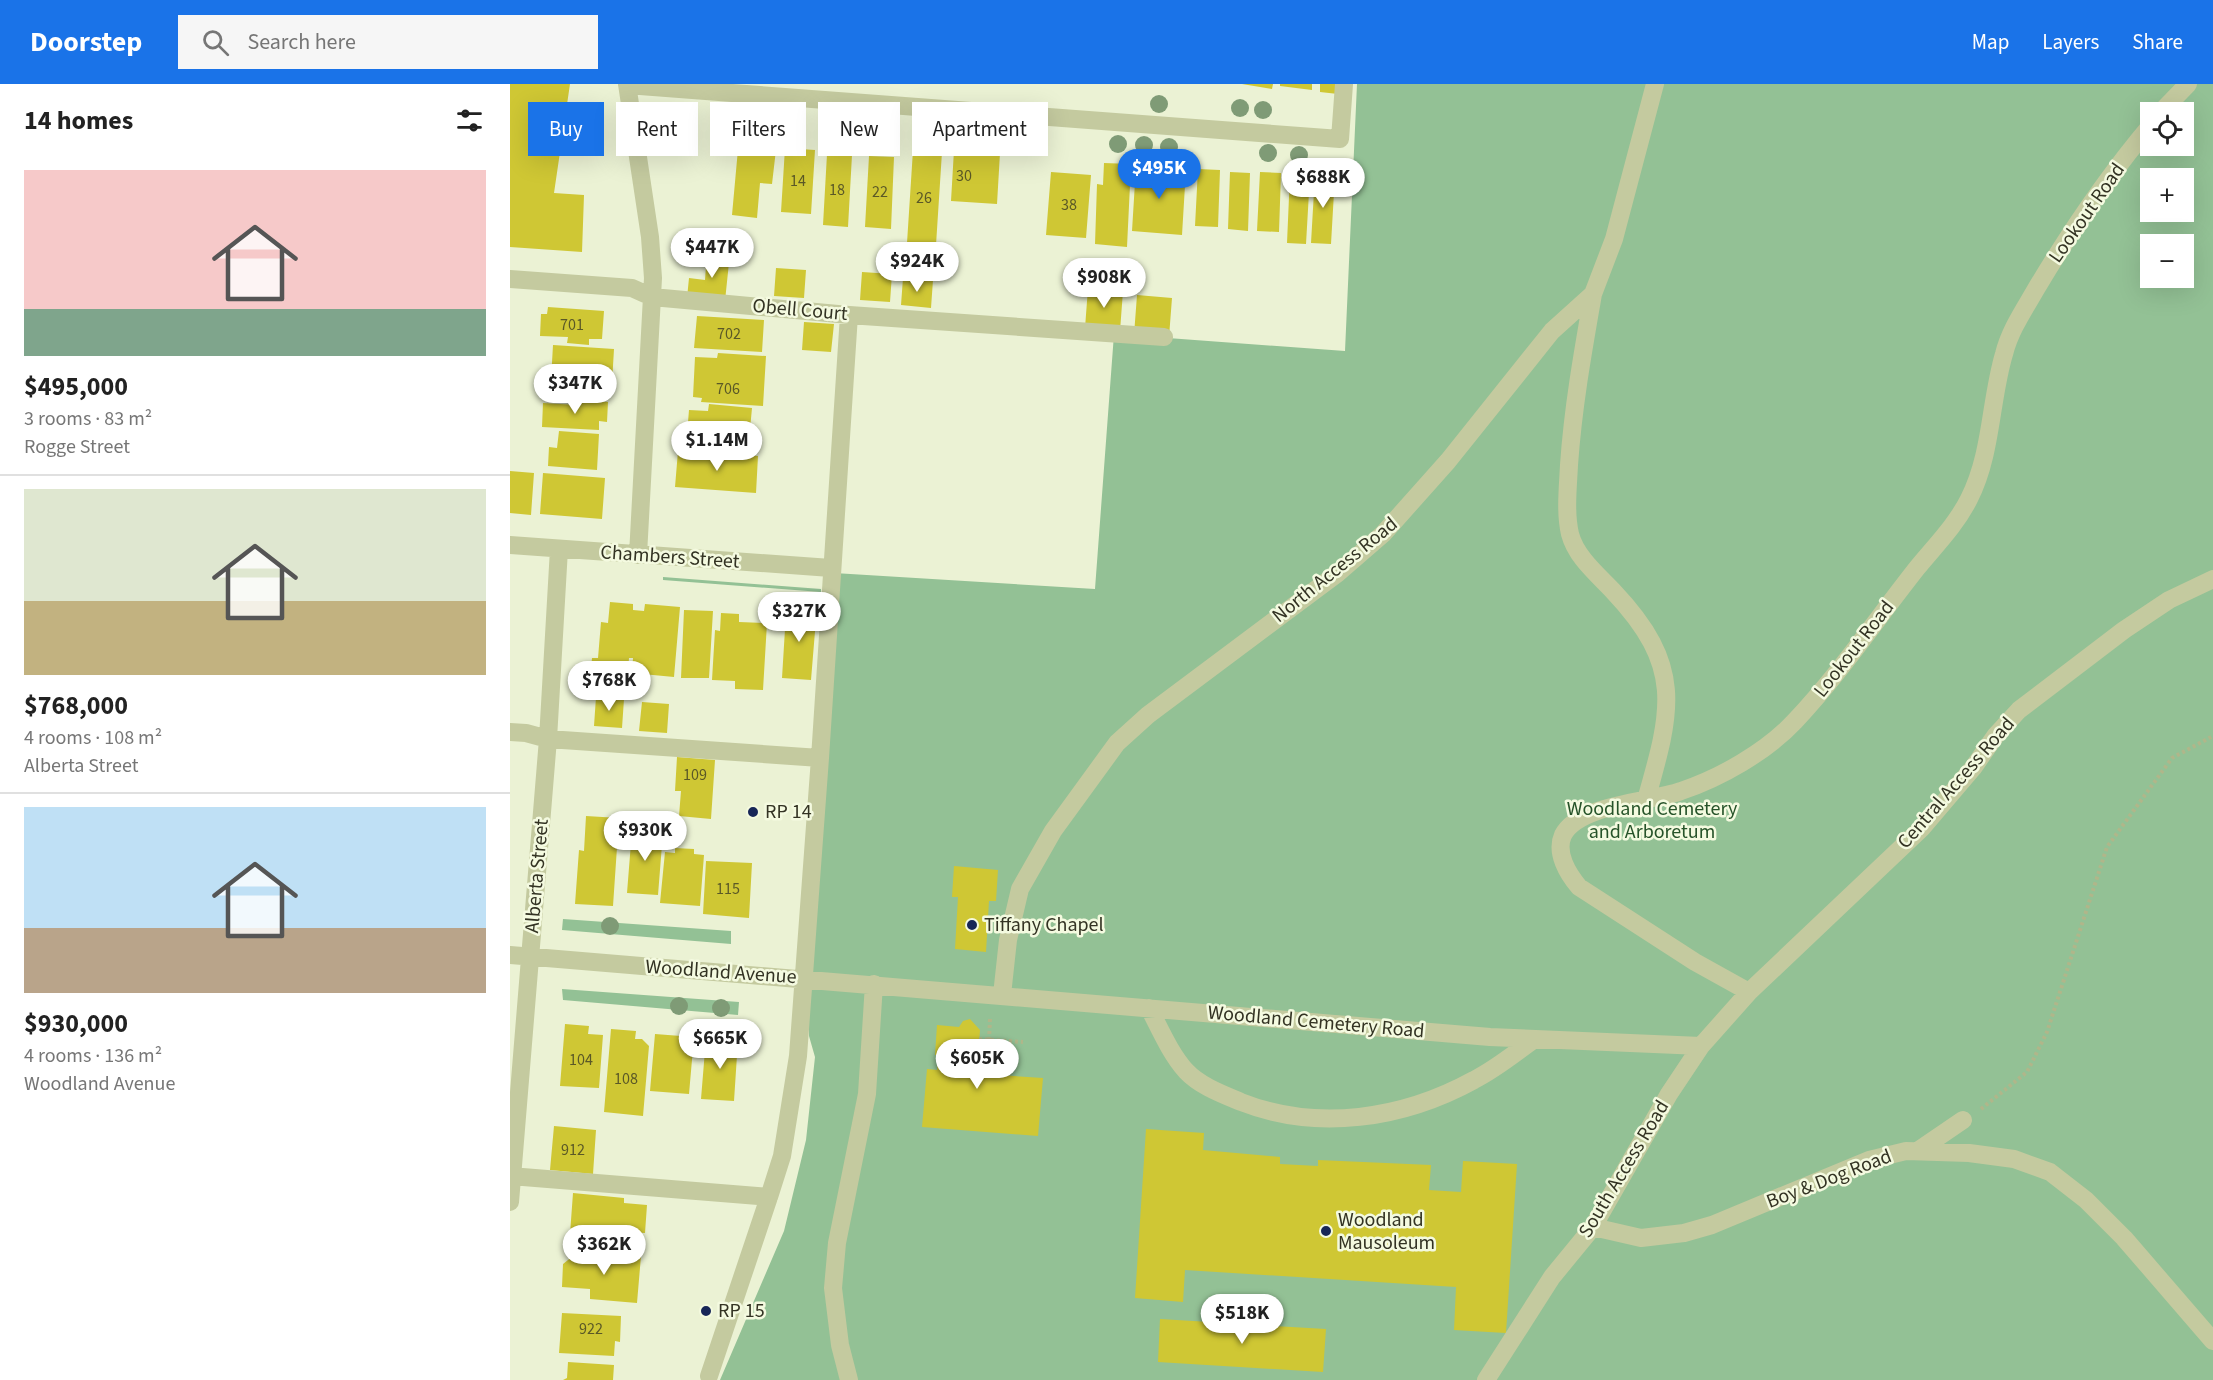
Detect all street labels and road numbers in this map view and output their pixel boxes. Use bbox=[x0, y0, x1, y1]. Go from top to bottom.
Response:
street label: Lookout Road bbox=[2042, 157, 2132, 269]
street label: Obell Court bbox=[751, 292, 849, 328]
street label: North Access Road bbox=[1266, 511, 1404, 629]
street label: Chambers Street bbox=[600, 538, 741, 576]
street label: Lookout Road bbox=[1807, 595, 1901, 703]
street label: Central Access Road bbox=[1891, 711, 2021, 855]
street label: Alberta Street bbox=[518, 818, 556, 934]
street label: Woodland Avenue bbox=[645, 953, 798, 991]
street label: Woodland Cemetery Road bbox=[1206, 999, 1426, 1045]
street label: South Access Road bbox=[1572, 1095, 1676, 1243]
street label: Boy & Dog Road bbox=[1762, 1142, 1896, 1216]

